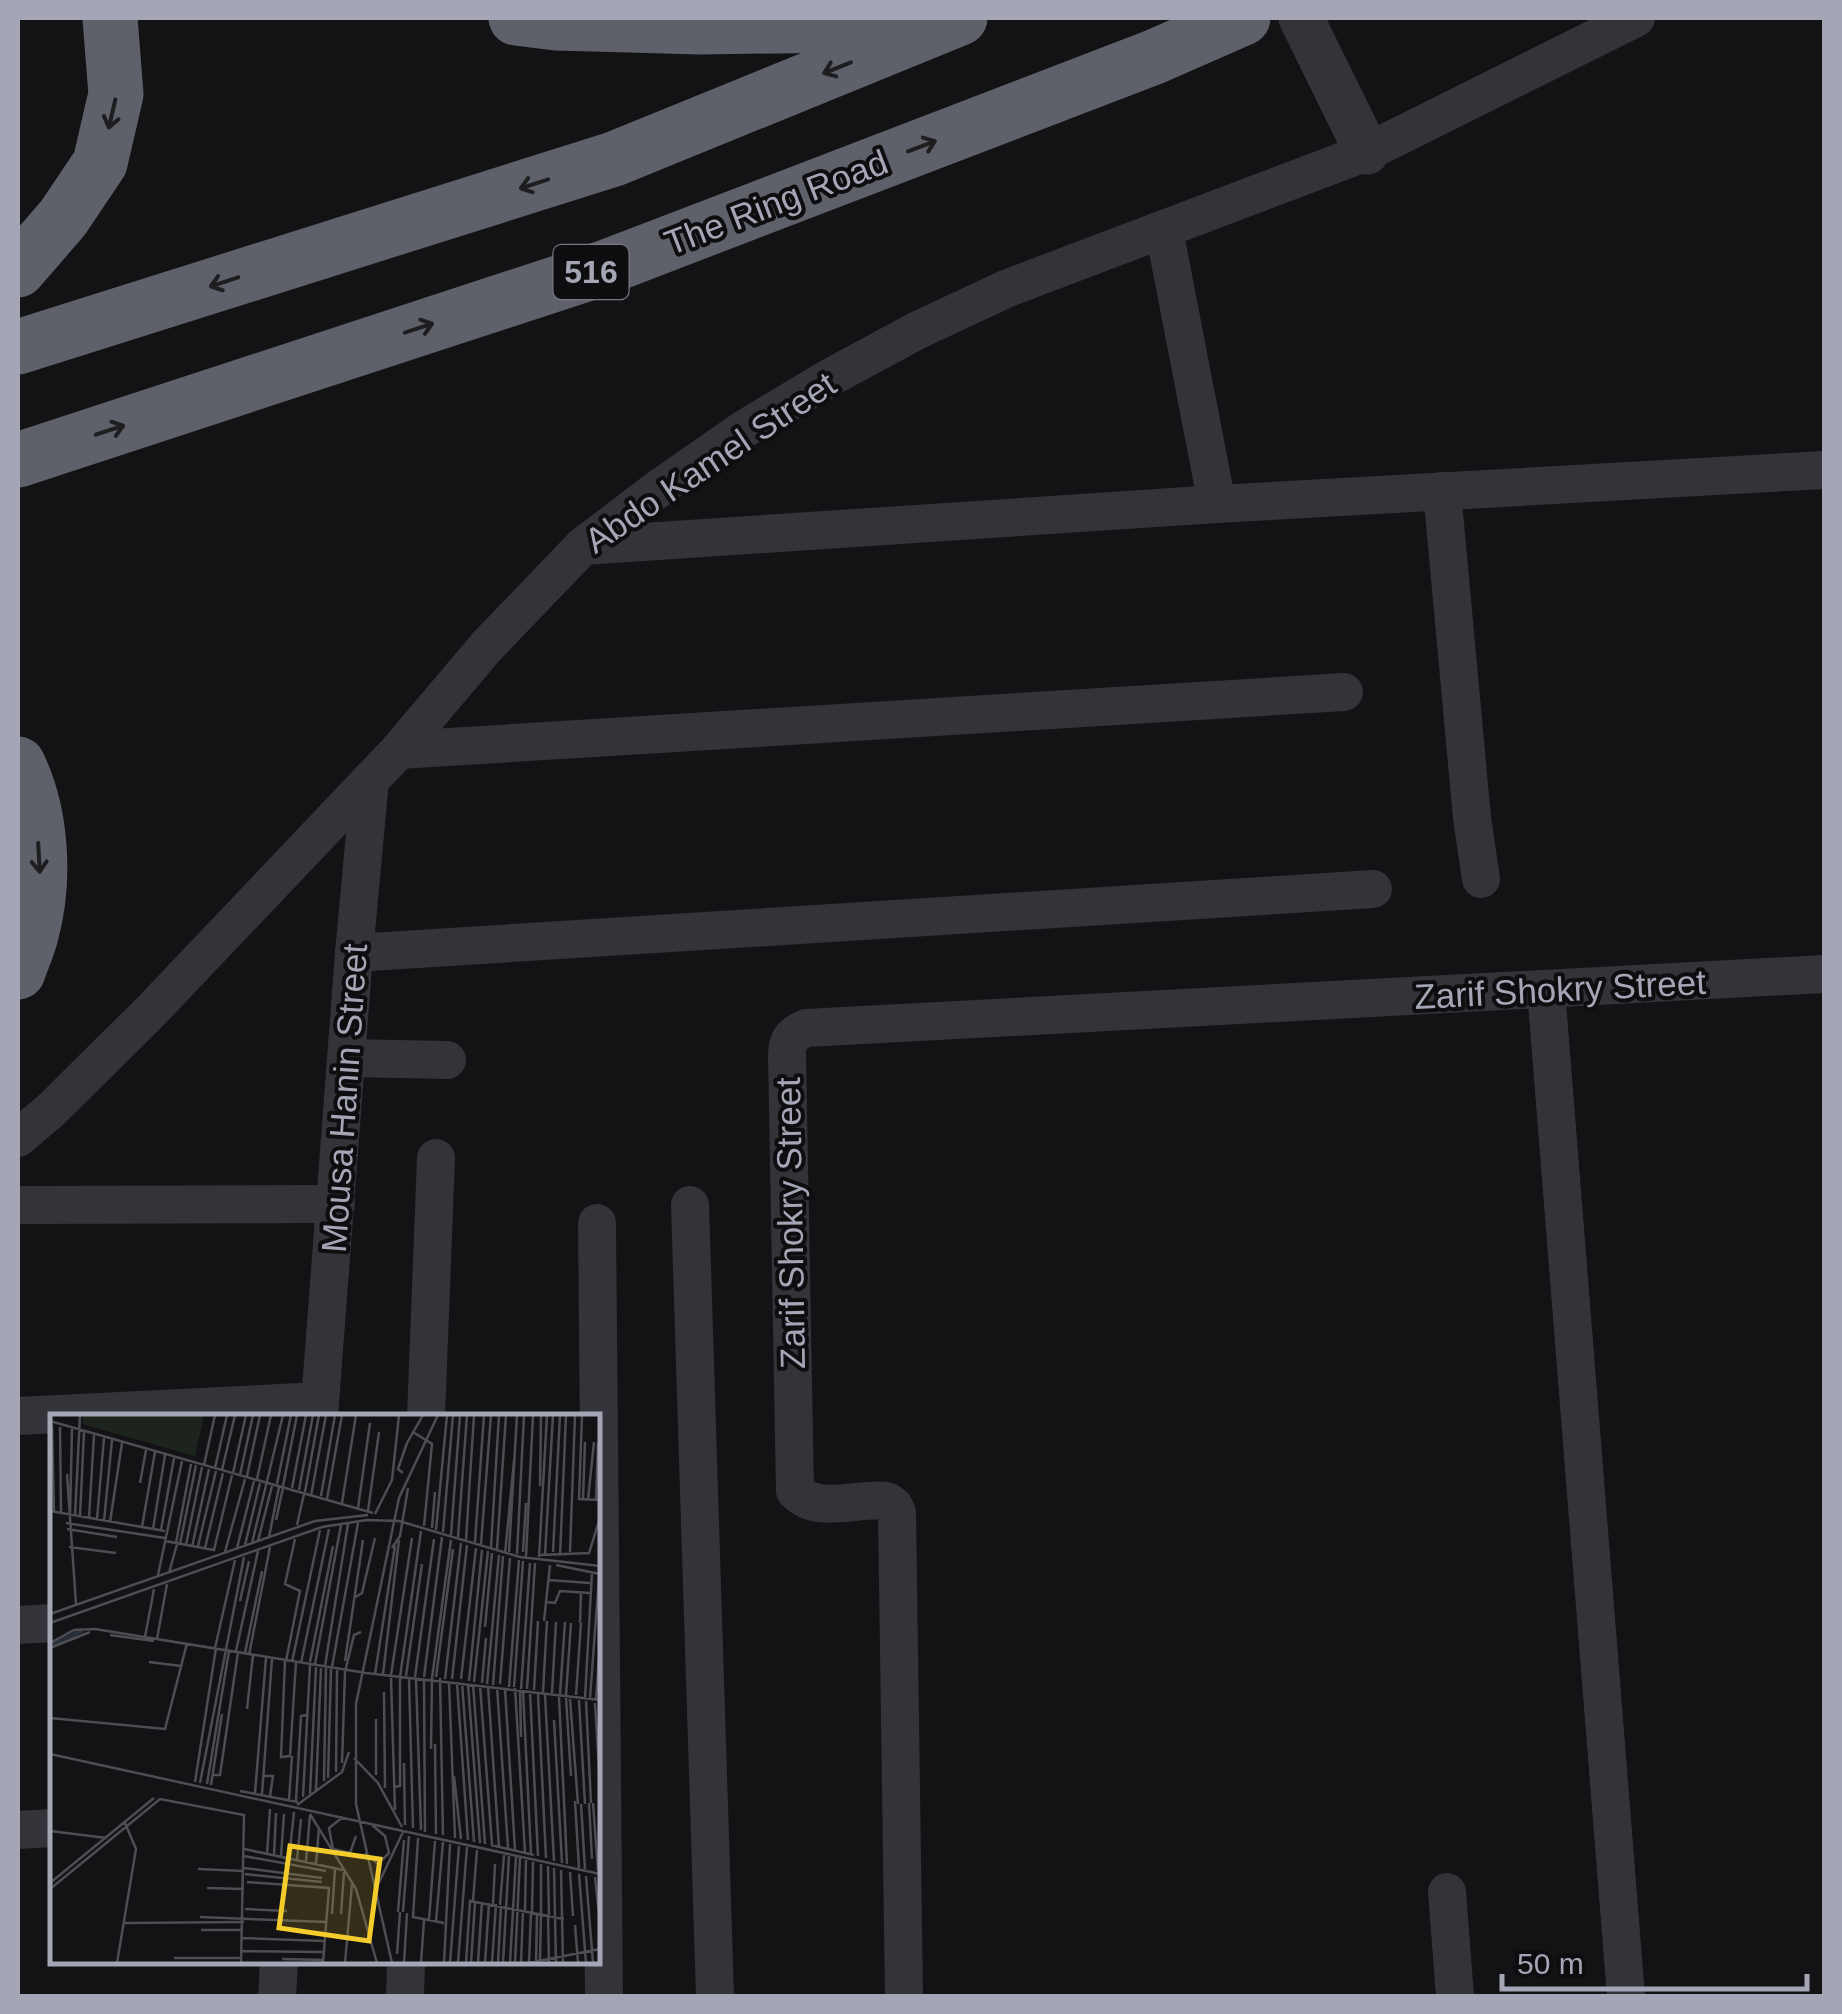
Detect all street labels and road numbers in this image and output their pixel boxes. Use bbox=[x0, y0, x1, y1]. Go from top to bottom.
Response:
street label: The Ring Road bbox=[659, 142, 893, 262]
road number: 516 bbox=[554, 245, 628, 299]
street label: Abdo Kamel Street bbox=[577, 364, 843, 560]
street label: Mousa Hanin Street bbox=[314, 942, 374, 1254]
street label: Zarif Shokry Street bbox=[1413, 962, 1707, 1016]
street label: Zarif Shokry Street bbox=[768, 1077, 812, 1369]

